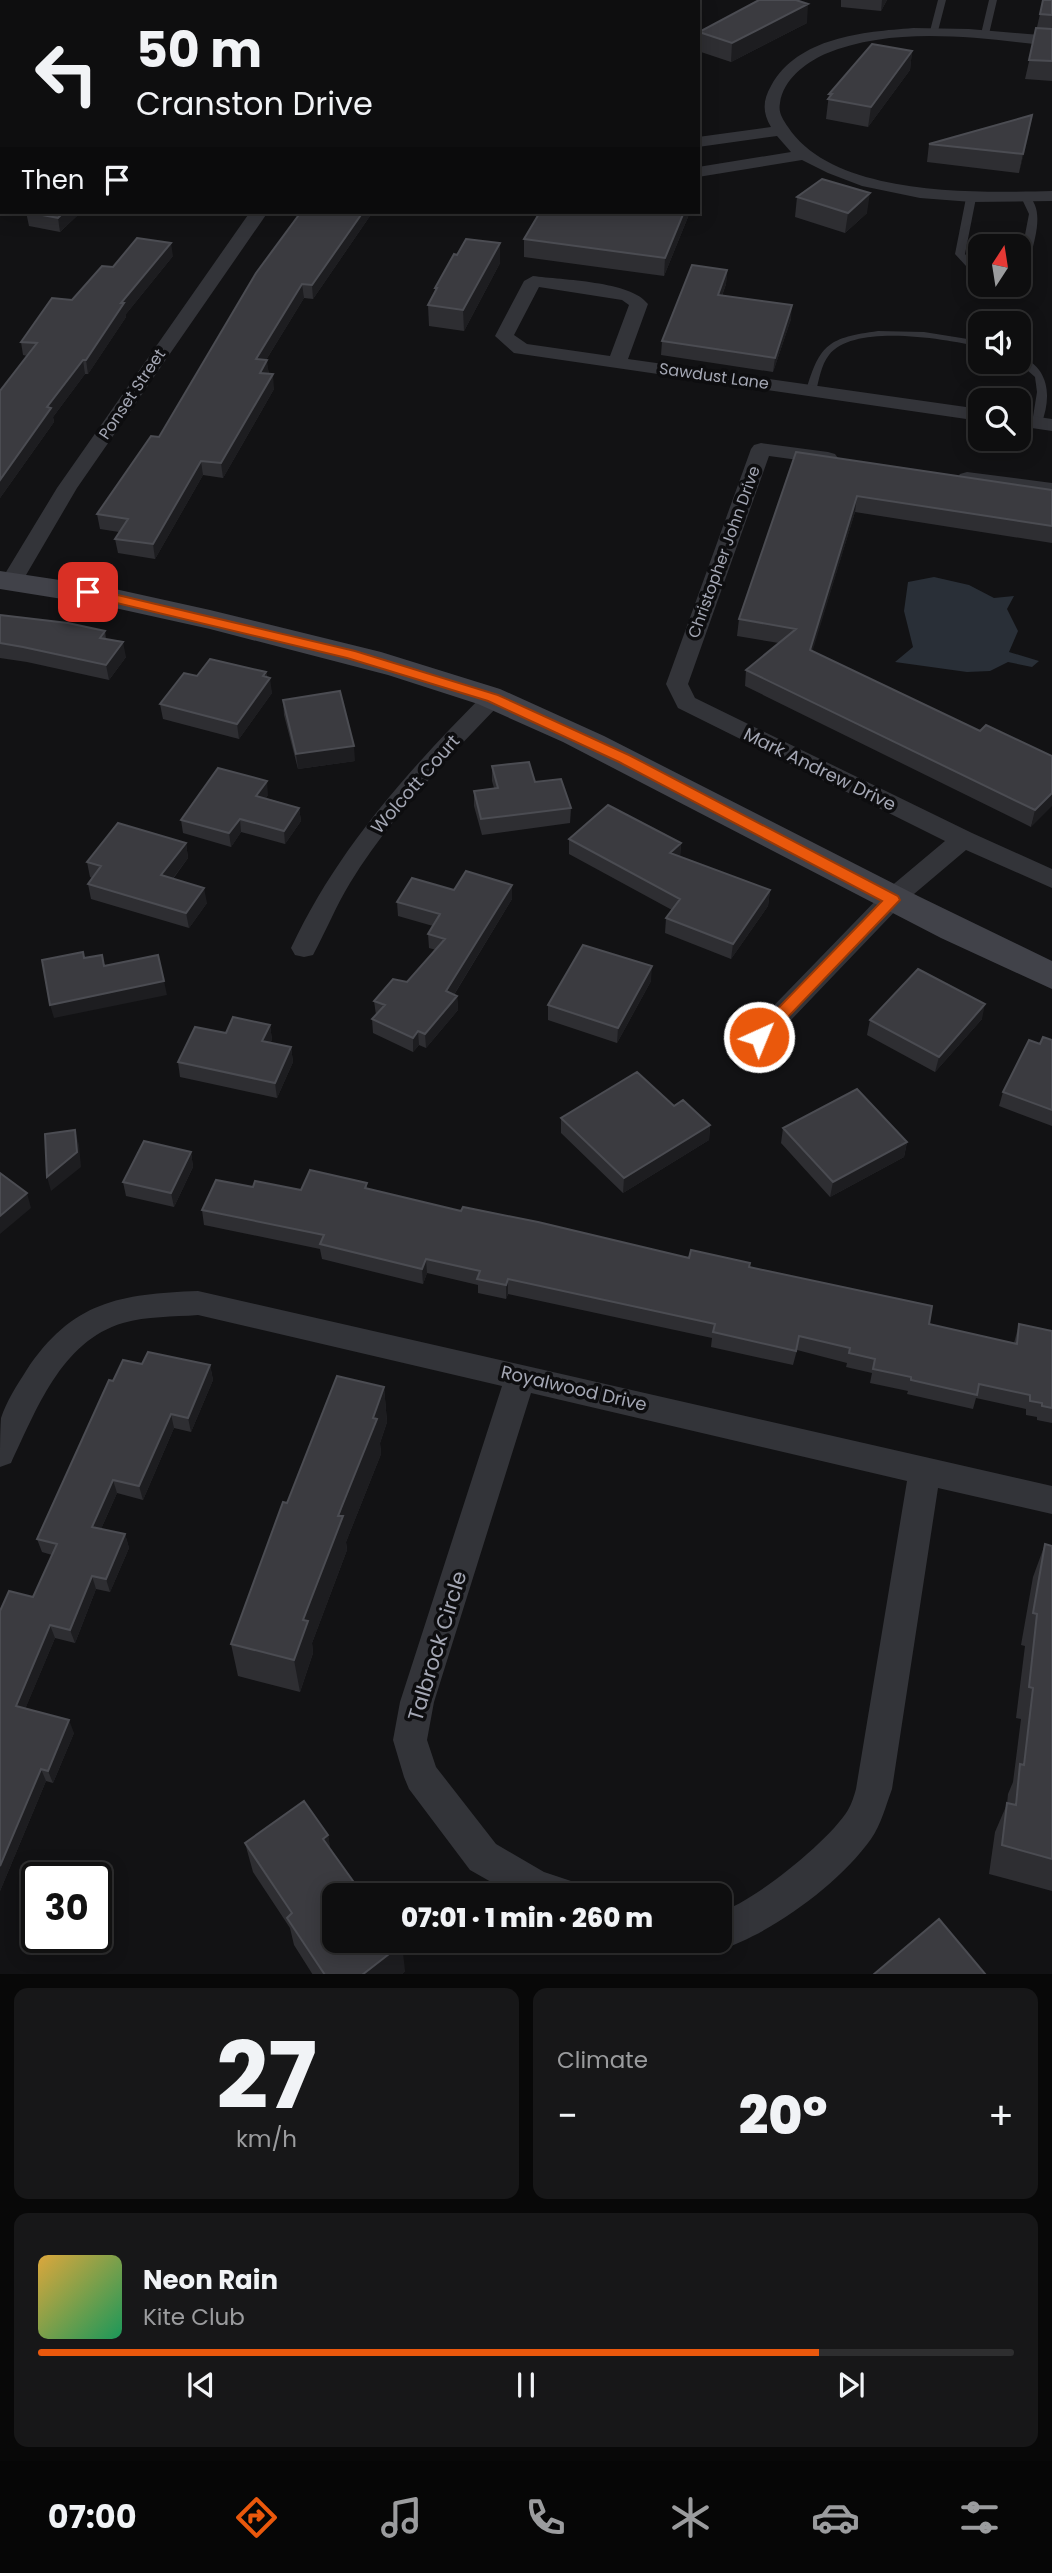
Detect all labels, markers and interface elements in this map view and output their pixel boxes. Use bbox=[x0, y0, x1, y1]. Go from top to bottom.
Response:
text: 50 m bbox=[136, 16, 262, 84]
icon: left bbox=[21, 28, 112, 119]
text: Cranston Drive bbox=[136, 81, 373, 126]
icon: arrive bbox=[98, 161, 136, 199]
text: Then bbox=[21, 162, 84, 198]
north arrow bbox=[968, 234, 1031, 298]
map controls bbox=[968, 234, 1031, 451]
button: sound bbox=[968, 311, 1031, 374]
street label: Ponset Street bbox=[93, 344, 171, 444]
street label: Sawdust Lane bbox=[658, 357, 770, 395]
button: search bbox=[968, 388, 1031, 451]
street label: Christopher John Drive bbox=[682, 463, 766, 641]
pin bbox=[58, 562, 118, 622]
icon: arrive bbox=[69, 573, 107, 611]
street label: Mark Andrew Drive bbox=[740, 721, 900, 817]
street label: Wolcott Court bbox=[365, 729, 465, 839]
position arrow bbox=[722, 1000, 796, 1074]
street label: Royalwood Drive bbox=[499, 1359, 649, 1417]
street label: Talbrock Circle bbox=[400, 1567, 474, 1725]
speed limit sign: 30 bbox=[21, 1862, 112, 1953]
text: 07:01 · 1 min · 260 m bbox=[401, 1900, 653, 1936]
text: 27 bbox=[216, 2012, 317, 2140]
text: Climate bbox=[557, 2044, 648, 2076]
text: 20° bbox=[739, 2079, 827, 2152]
text: − bbox=[557, 2089, 578, 2142]
text: + bbox=[988, 2089, 1014, 2142]
text: km/h bbox=[236, 2123, 297, 2155]
text: Neon Rain bbox=[143, 2262, 278, 2298]
text: Kite Club bbox=[143, 2301, 245, 2333]
icon: previous bbox=[182, 2366, 220, 2404]
icon: pause bbox=[507, 2366, 545, 2404]
icon: next bbox=[832, 2366, 870, 2404]
icon: directions bbox=[232, 2493, 281, 2542]
icon: music bbox=[377, 2493, 426, 2542]
icon: phone bbox=[521, 2493, 570, 2542]
icon: climate bbox=[666, 2493, 715, 2542]
icon: car bbox=[811, 2493, 860, 2542]
icon: filters bbox=[955, 2493, 1004, 2542]
text: 07:00 bbox=[48, 2494, 137, 2539]

